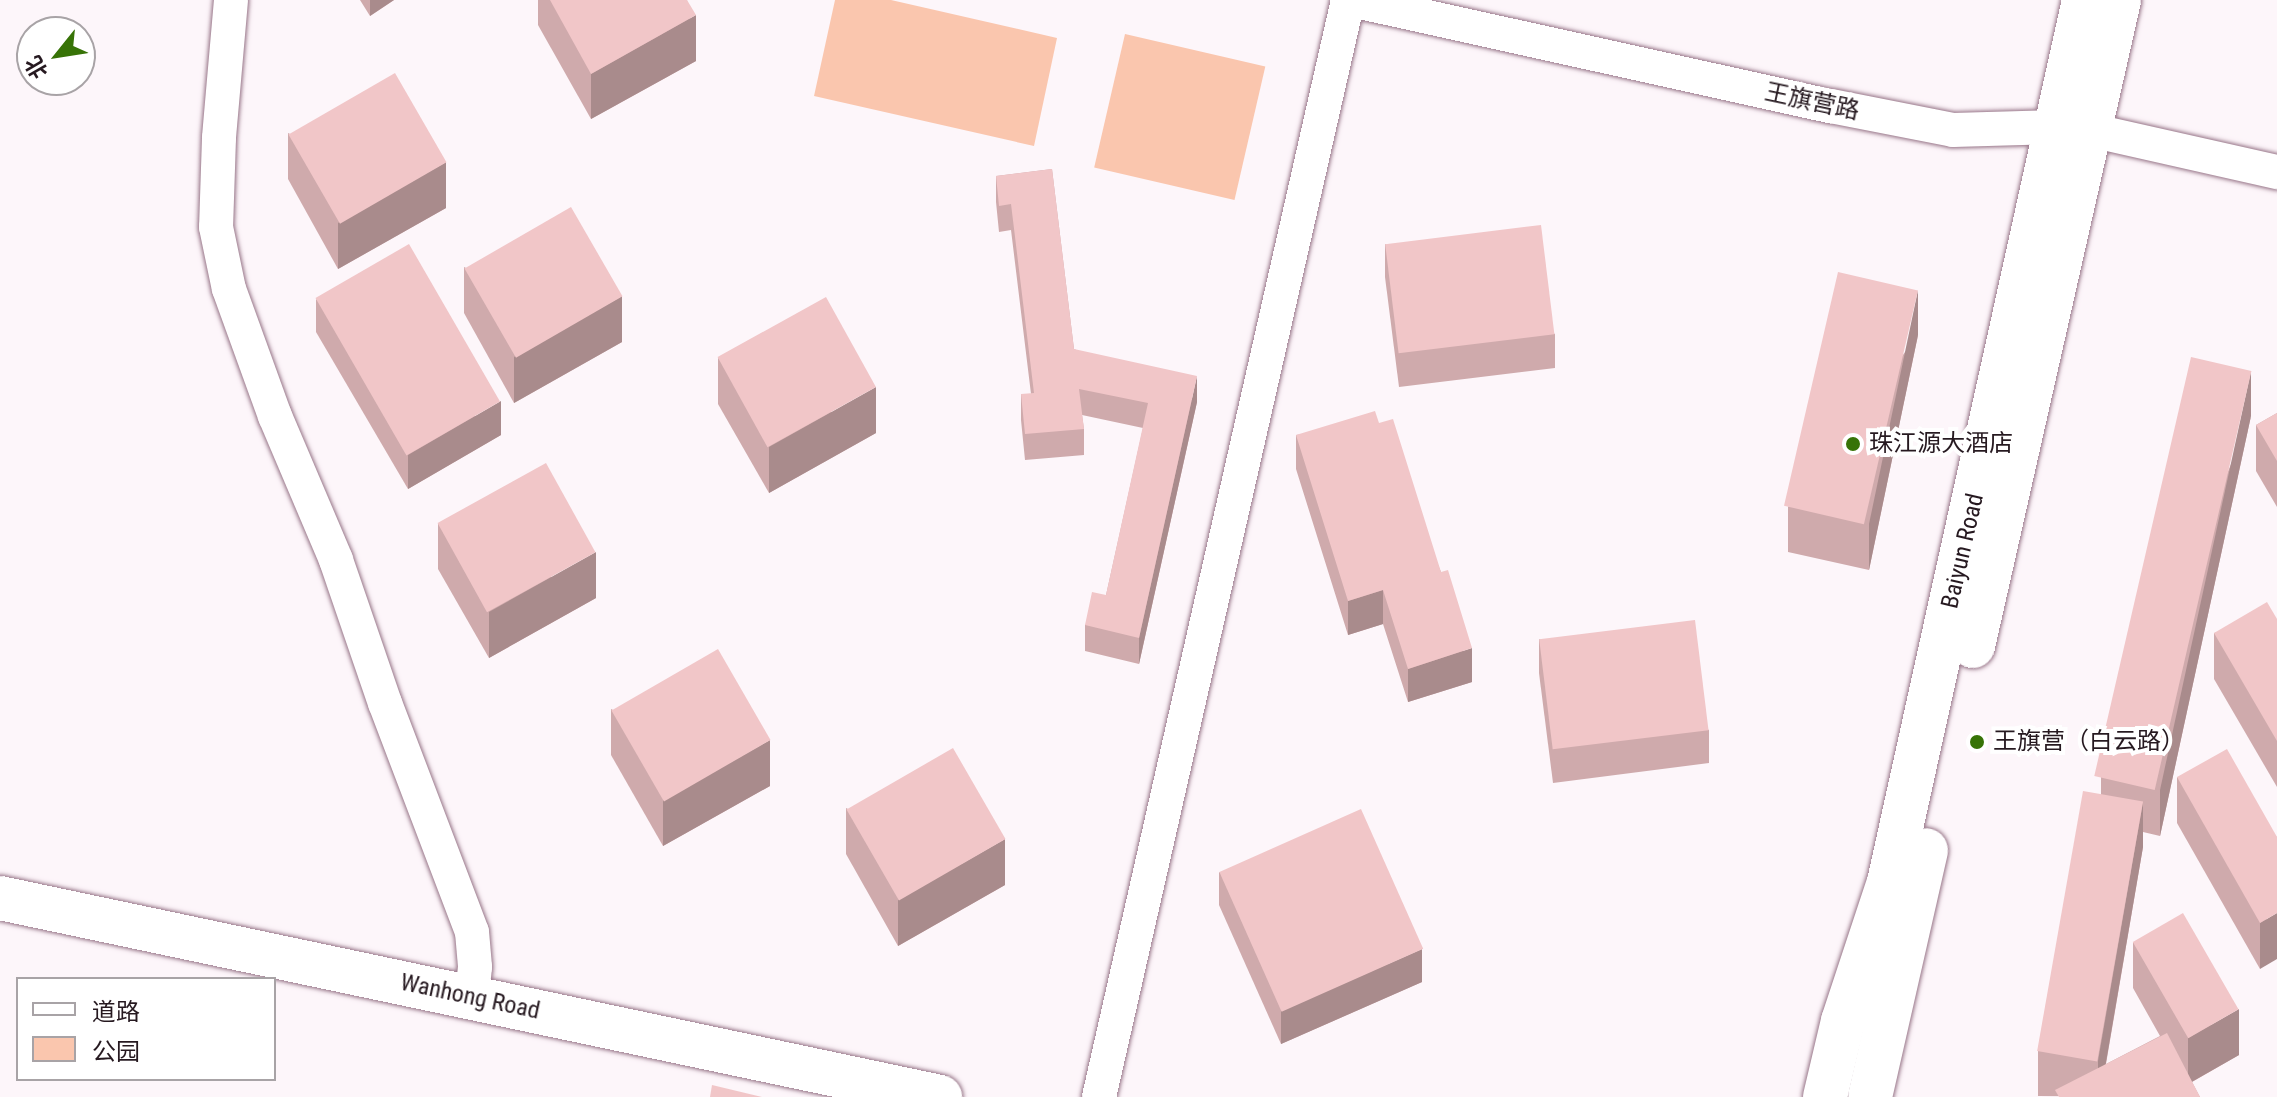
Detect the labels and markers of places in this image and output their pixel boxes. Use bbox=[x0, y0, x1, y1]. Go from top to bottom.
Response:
place label: 珠江源大酒店 bbox=[1869, 430, 2013, 458]
marker: 珠江源大酒店 bbox=[1844, 435, 1862, 453]
place label: 王旗营（白云路） bbox=[1993, 728, 2185, 756]
marker: 王旗营（白云路） bbox=[1968, 733, 1986, 751]

